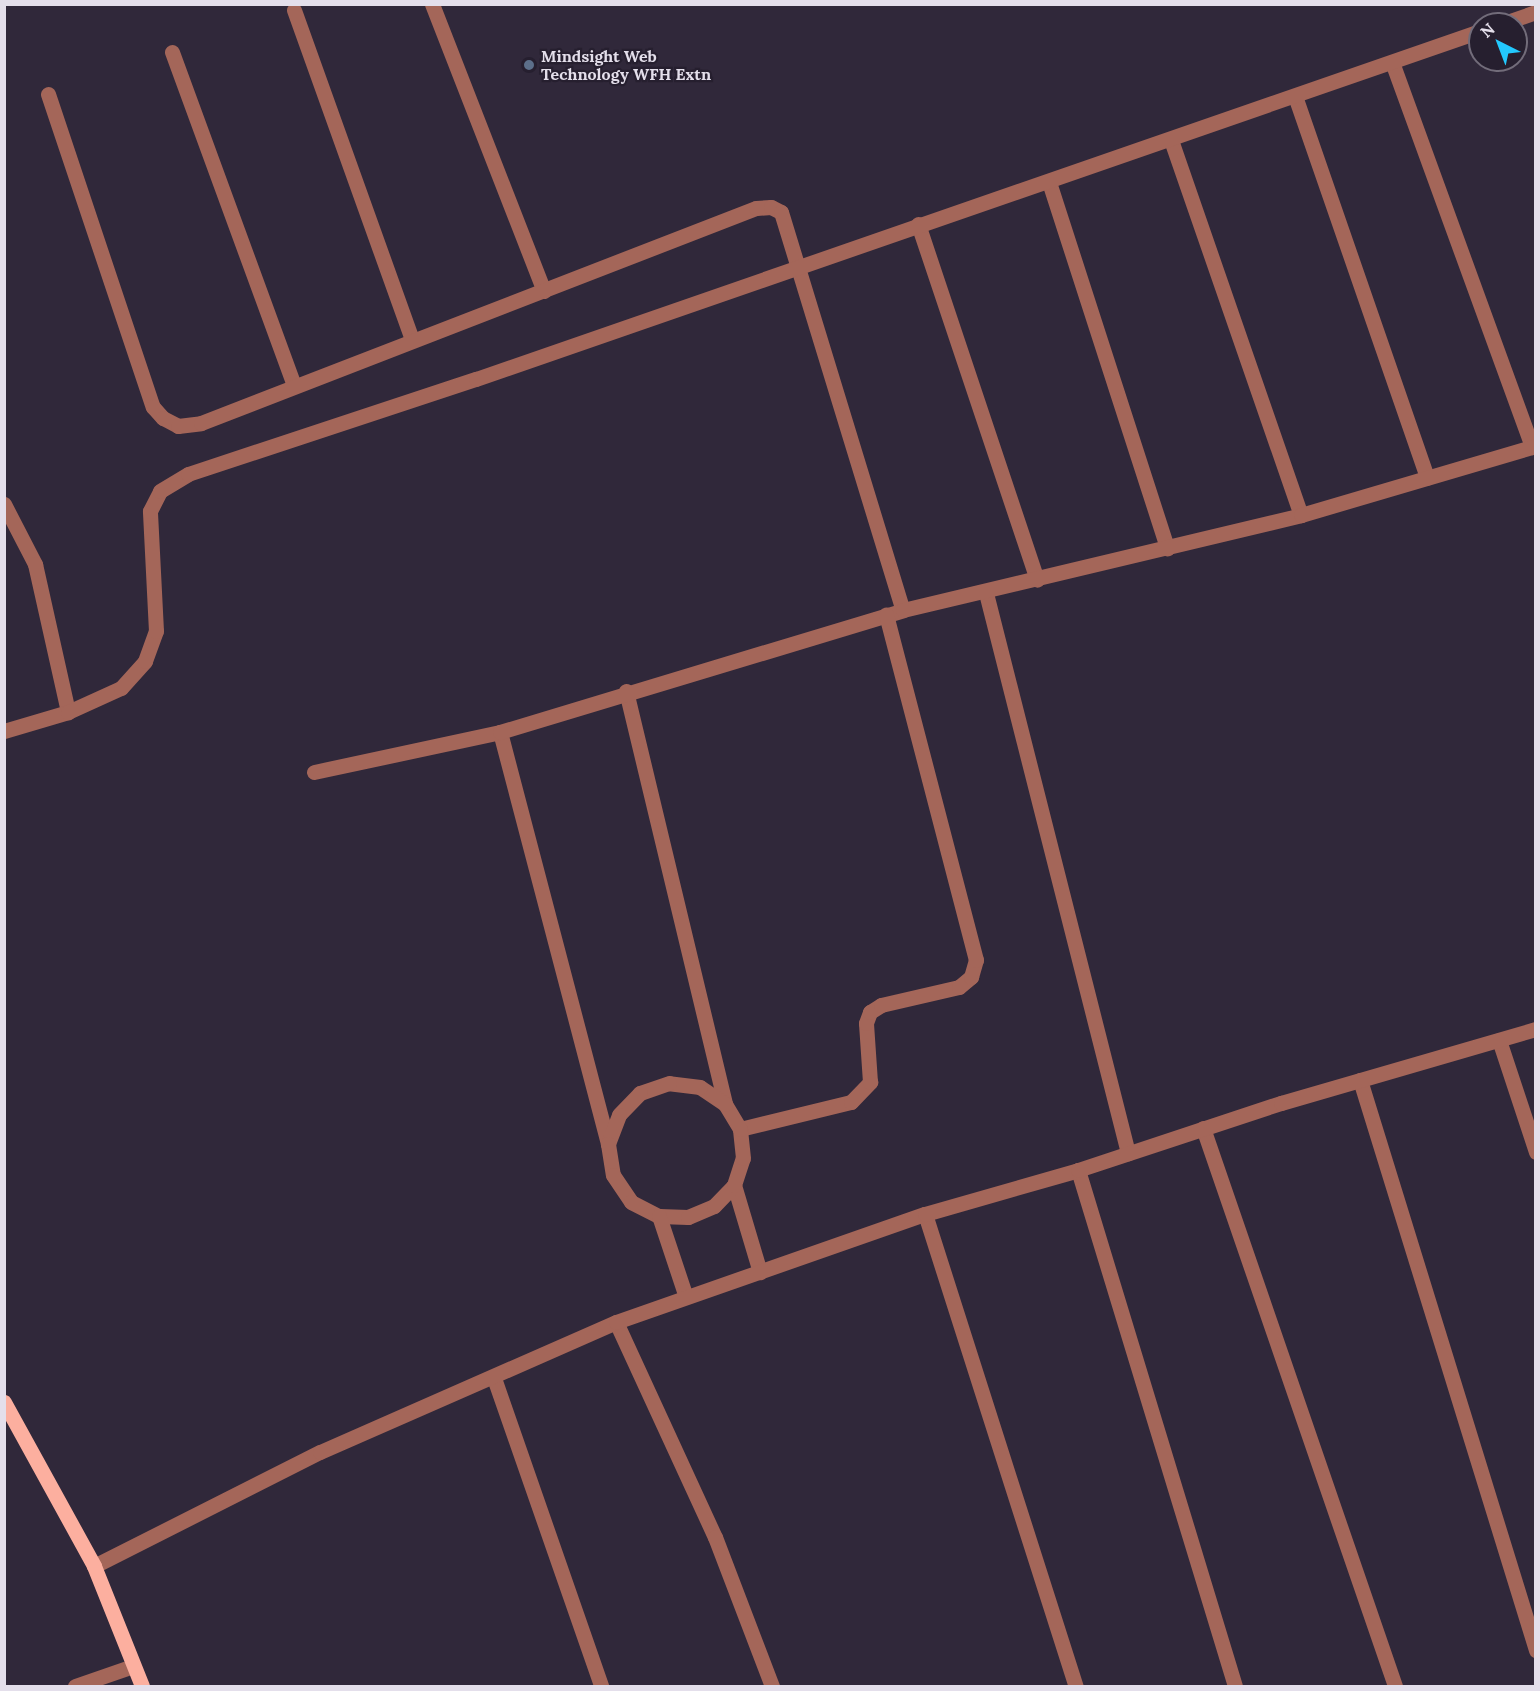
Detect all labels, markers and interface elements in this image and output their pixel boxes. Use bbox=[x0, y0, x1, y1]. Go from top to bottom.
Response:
north arrow bbox=[1468, 12, 1528, 72]
text: N bbox=[1476, 19, 1499, 42]
place label: Mindsight Web Technology WFH Extn bbox=[541, 46, 711, 84]
marker: Mindsight Web Technology WFH Extn bbox=[522, 58, 536, 72]

